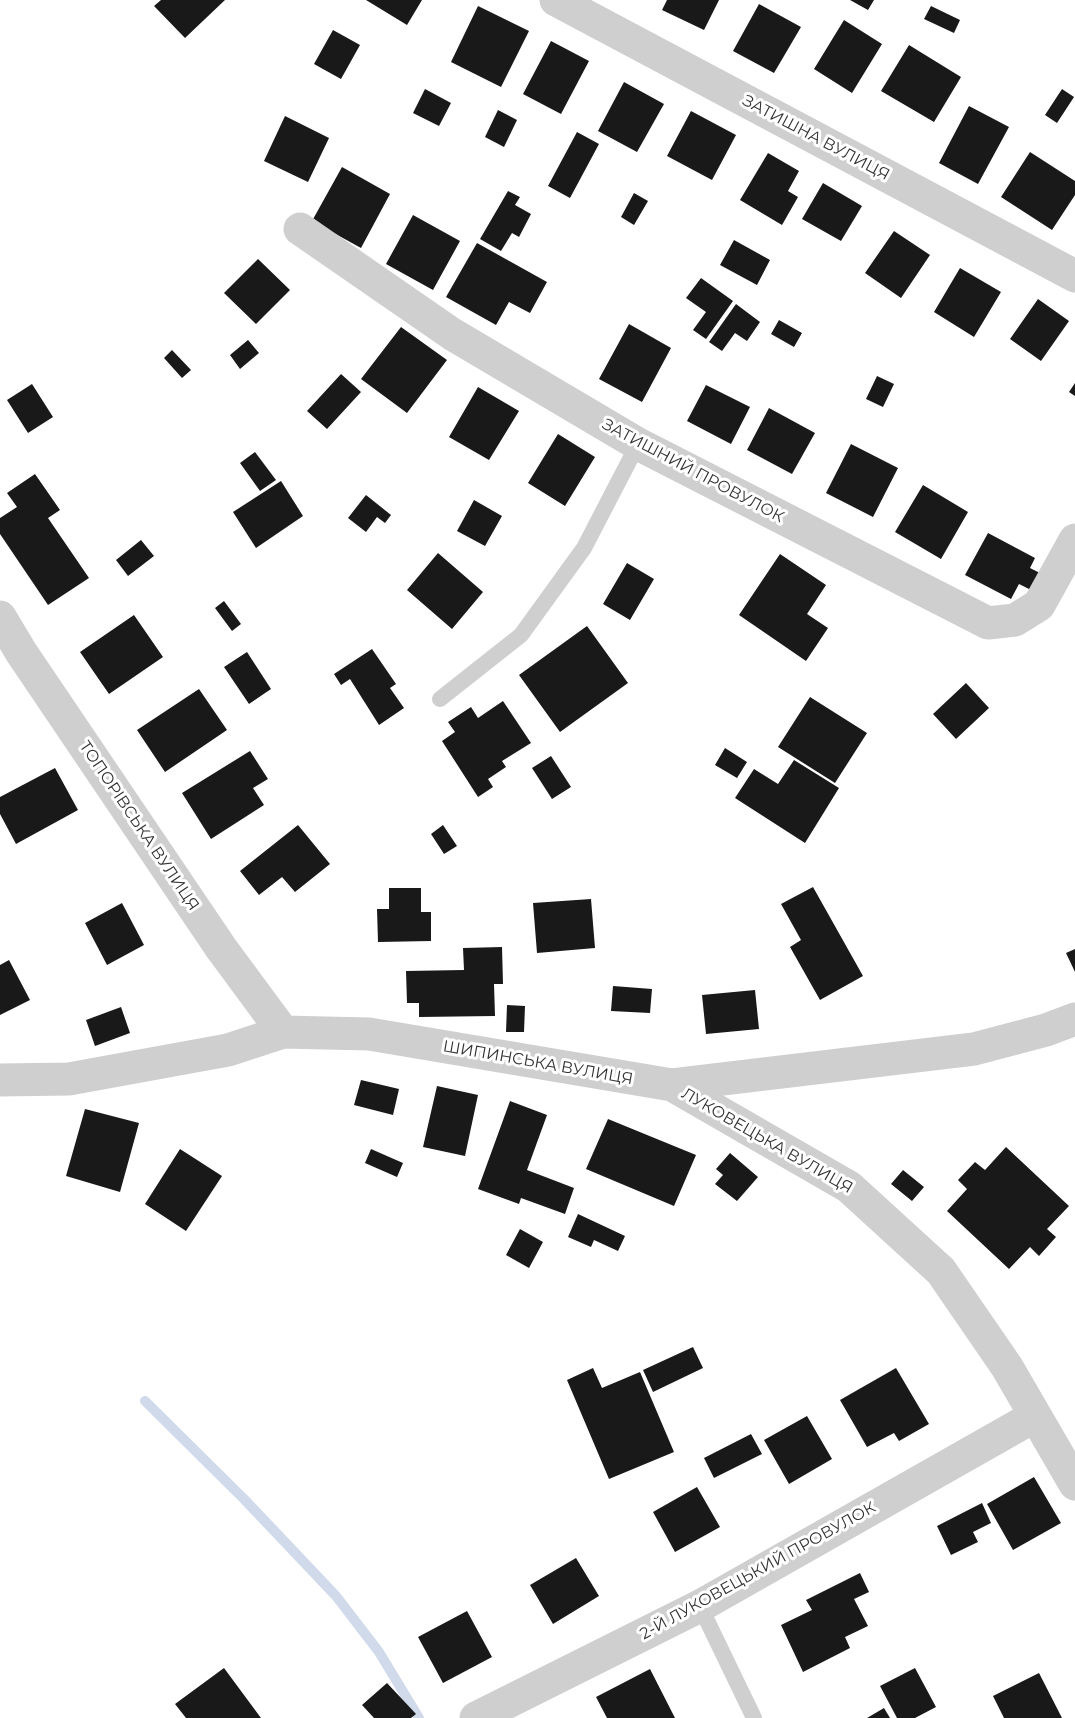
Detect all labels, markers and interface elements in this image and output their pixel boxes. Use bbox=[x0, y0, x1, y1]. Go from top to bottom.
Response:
street label: ЗАТИШНА ВУЛИЦЯ bbox=[739, 91, 893, 185]
street label: ЗАТИШНИЙ ПРОВУЛОК bbox=[599, 415, 787, 527]
street label: ТОПОРІВСЬКА ВУЛИЦЯ bbox=[75, 738, 203, 914]
street label: ШИПИНСЬКА ВУЛИЦЯ bbox=[441, 1037, 635, 1089]
street label: ЛУКОВЕЦЬКА ВУЛИЦЯ bbox=[678, 1084, 856, 1198]
street label: 2-Й ЛУКОВЕЦЬКИЙ ПРОВУЛОК bbox=[637, 1498, 879, 1644]

